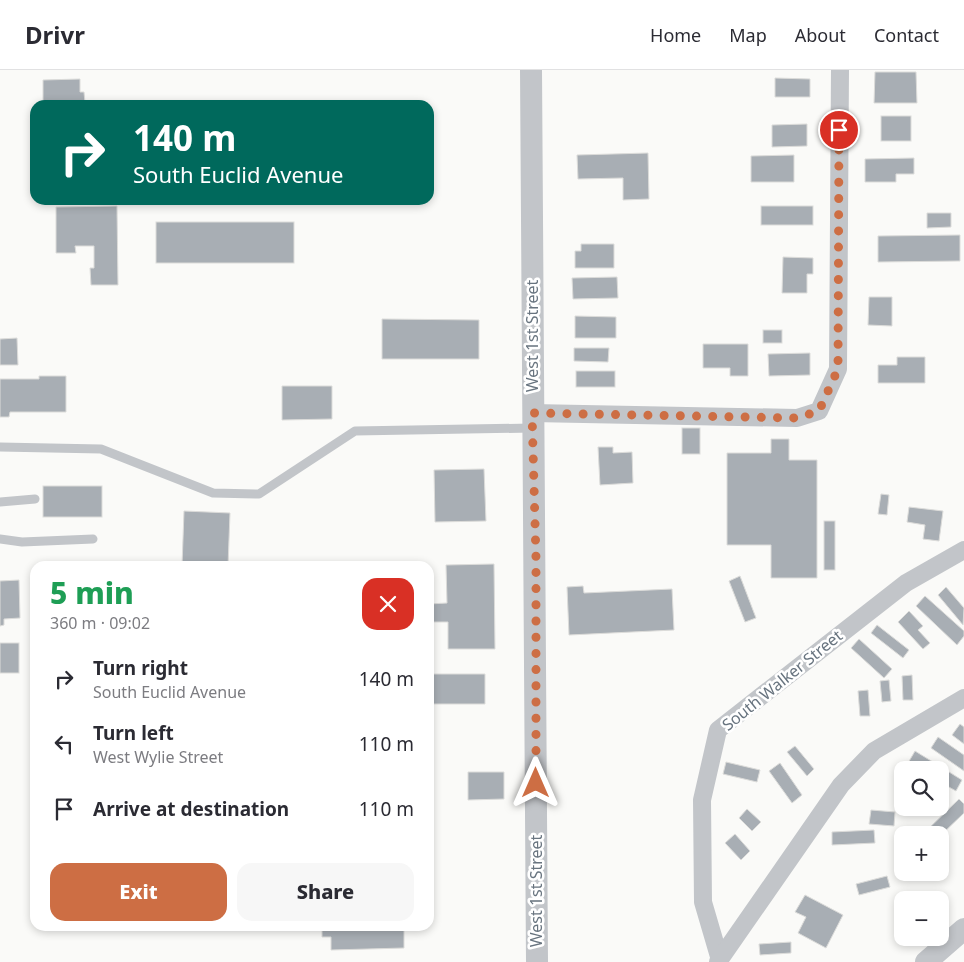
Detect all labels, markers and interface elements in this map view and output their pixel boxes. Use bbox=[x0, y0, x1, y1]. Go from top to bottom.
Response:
text: Drivr bbox=[25, 18, 85, 51]
text: Home bbox=[650, 23, 701, 47]
text: Map bbox=[729, 23, 767, 47]
text: About bbox=[795, 23, 846, 47]
text: Contact bbox=[874, 23, 939, 47]
pin bbox=[818, 109, 860, 151]
text: 140 m bbox=[133, 114, 236, 161]
icon: arrive bbox=[825, 116, 853, 144]
icon: right bbox=[50, 120, 115, 185]
text: South Euclid Avenue bbox=[133, 159, 343, 189]
street label: West 1st Street bbox=[521, 279, 543, 392]
text: 5 min bbox=[50, 572, 134, 613]
button: close bbox=[362, 578, 414, 630]
text: 360 m · 09:02 bbox=[50, 612, 150, 634]
street label: South Walker Street bbox=[717, 624, 847, 735]
text: Turn right bbox=[93, 655, 188, 681]
icon: right bbox=[50, 665, 78, 693]
text: 140 m bbox=[359, 666, 414, 692]
text: South Euclid Avenue bbox=[93, 681, 246, 703]
text: Turn left bbox=[93, 720, 174, 746]
icon: left bbox=[50, 730, 78, 758]
text: 110 m bbox=[359, 731, 414, 757]
text: West Wylie Street bbox=[93, 746, 223, 768]
position arrow bbox=[509, 756, 561, 808]
map controls bbox=[894, 761, 949, 946]
button: search bbox=[894, 761, 949, 816]
icon: arrive bbox=[50, 795, 78, 823]
text: Arrive at destination bbox=[93, 796, 289, 822]
text: 110 m bbox=[359, 796, 414, 822]
button: + bbox=[894, 826, 949, 881]
street label: West 1st Street bbox=[525, 834, 547, 947]
button: Exit bbox=[50, 863, 227, 921]
button: Share bbox=[237, 863, 414, 921]
button: − bbox=[894, 891, 949, 946]

